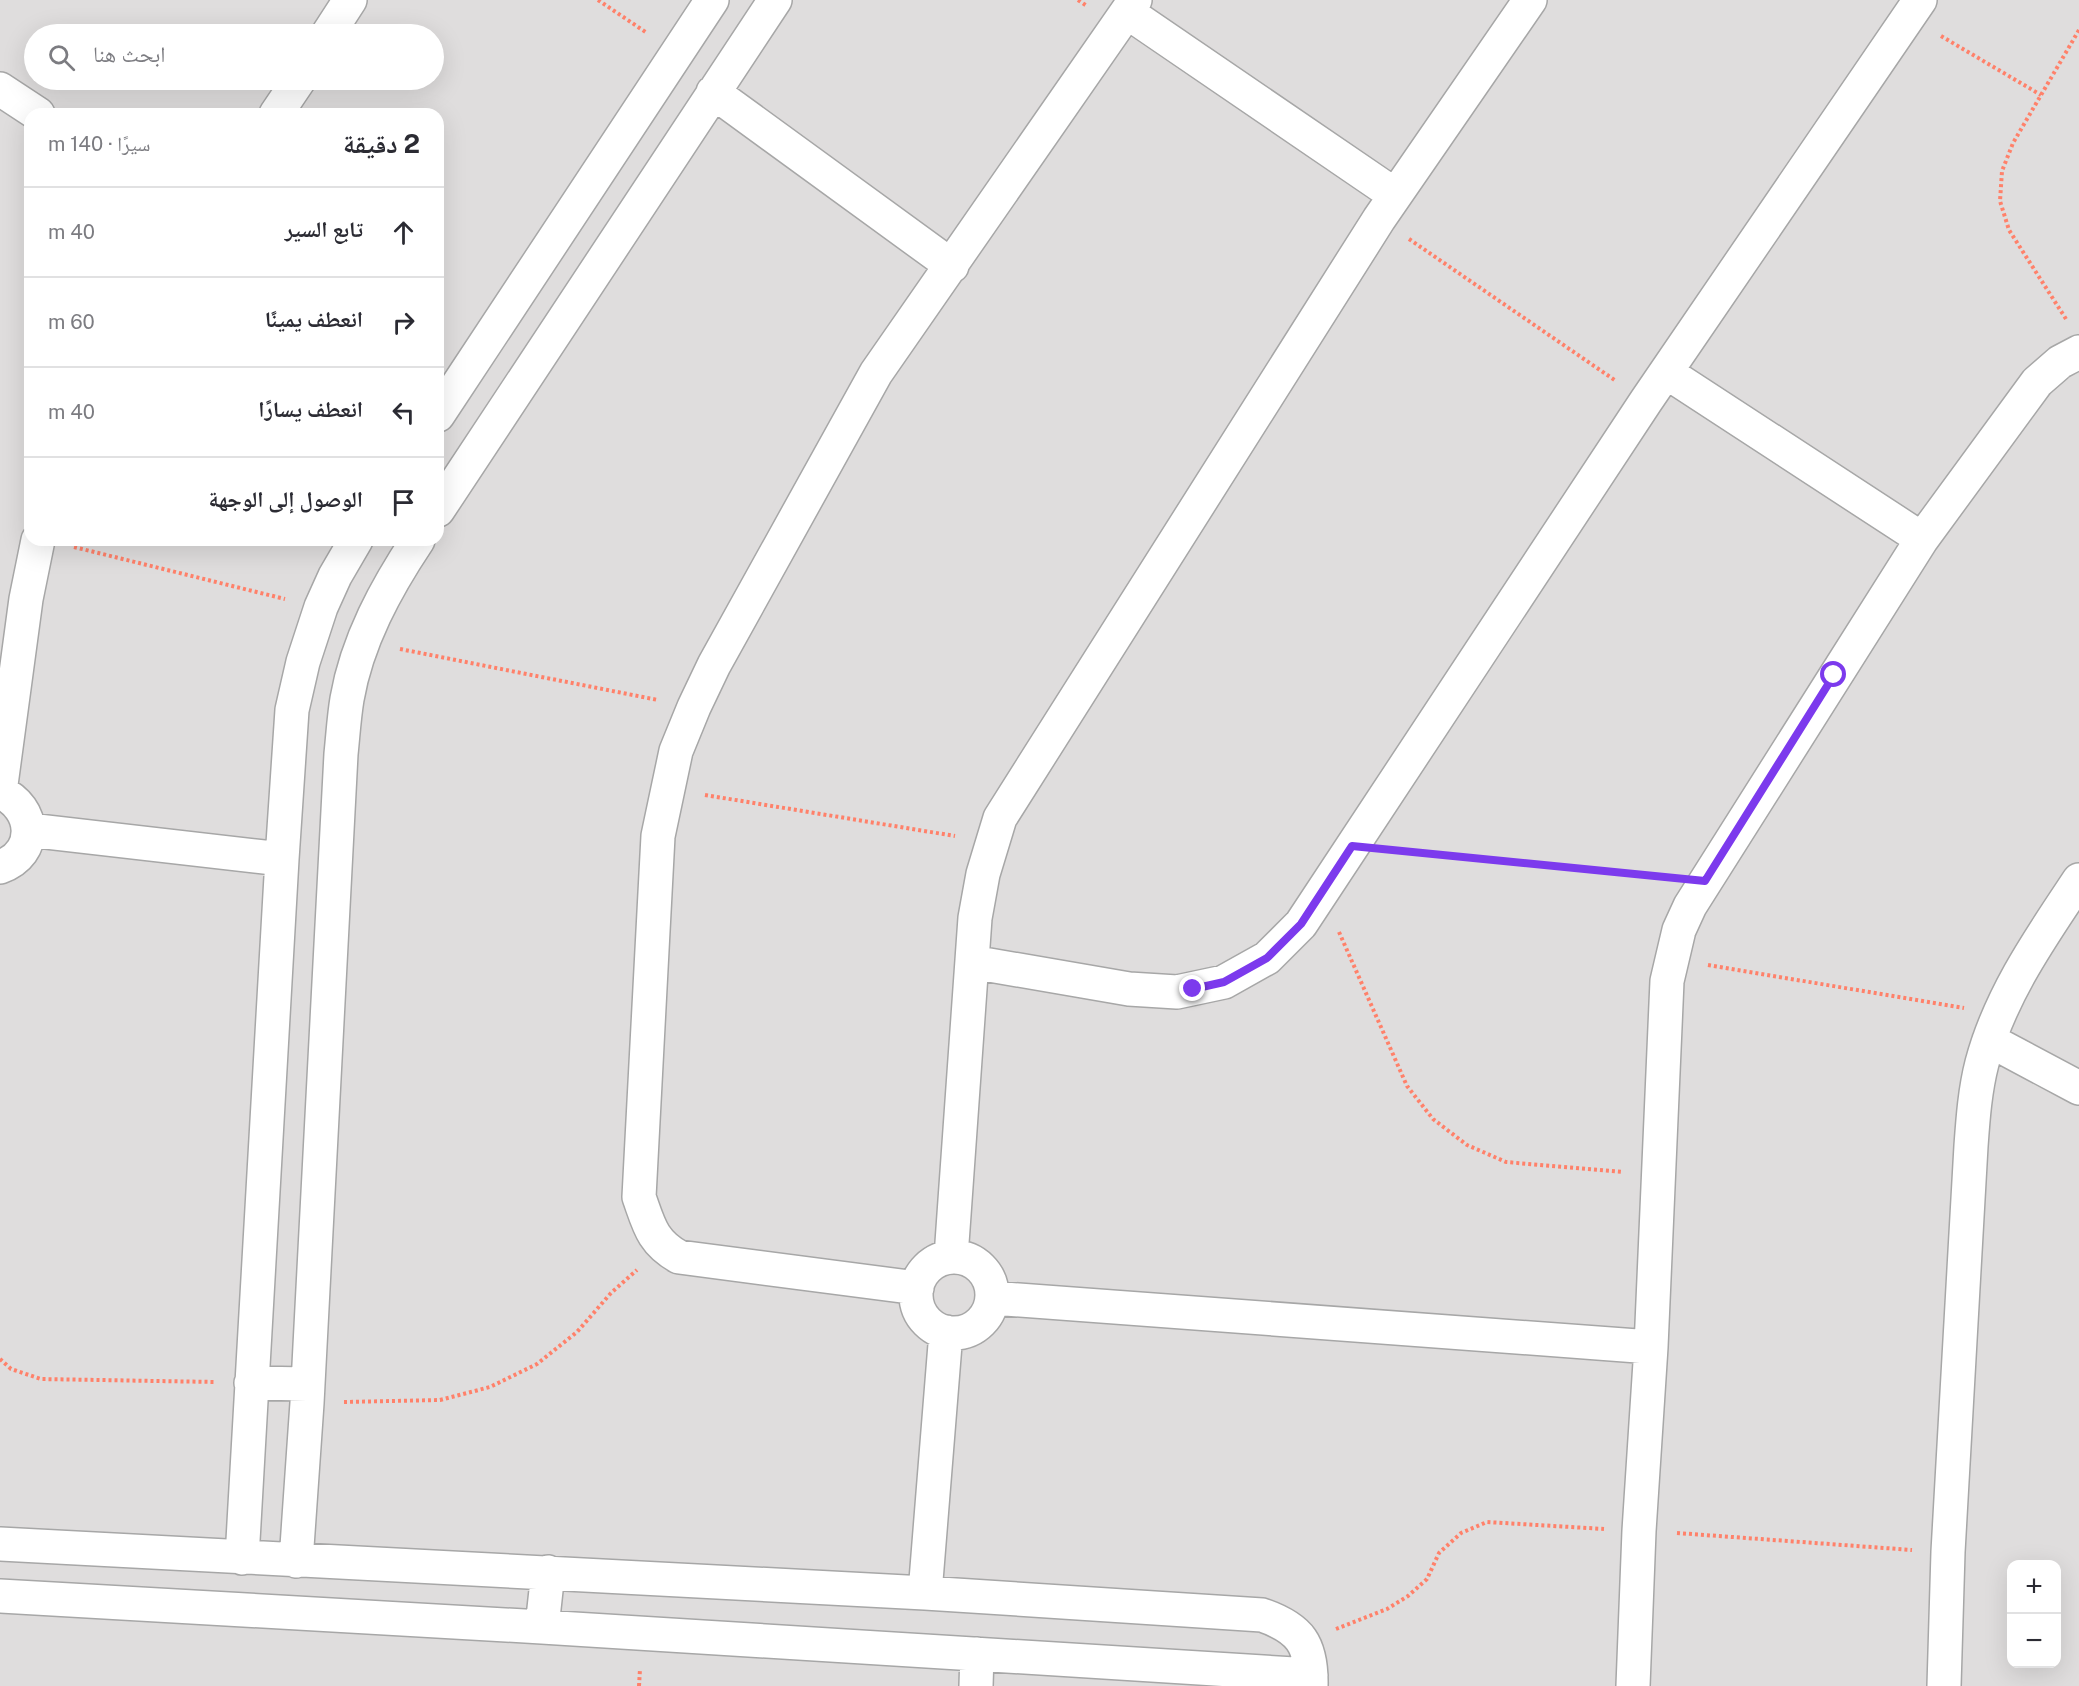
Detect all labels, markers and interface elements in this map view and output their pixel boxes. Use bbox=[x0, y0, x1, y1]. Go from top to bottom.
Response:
search box bbox=[24, 24, 444, 90]
icon: search bbox=[45, 41, 78, 74]
text: ابحث هنا bbox=[93, 41, 165, 67]
text: 2 دقيقة bbox=[343, 128, 420, 159]
text: سيرًا · 140 m bbox=[48, 132, 151, 156]
text: تابع السير bbox=[285, 216, 363, 242]
icon: ahead bbox=[387, 216, 420, 249]
text: 40 m bbox=[48, 220, 95, 244]
text: انعطف يمينًا bbox=[265, 306, 363, 332]
icon: right bbox=[387, 306, 420, 339]
text: 60 m bbox=[48, 310, 95, 334]
text: انعطف يسارًا bbox=[258, 396, 363, 422]
icon: left bbox=[387, 396, 420, 429]
text: 40 m bbox=[48, 400, 95, 424]
text: الوصول إلى الوجهة bbox=[208, 486, 363, 512]
icon: arrive bbox=[387, 486, 420, 519]
route start bbox=[1820, 661, 1846, 687]
route end bbox=[1179, 975, 1205, 1001]
map controls bbox=[2007, 1560, 2061, 1668]
button: + bbox=[2007, 1560, 2061, 1614]
button: − bbox=[2007, 1614, 2061, 1668]

